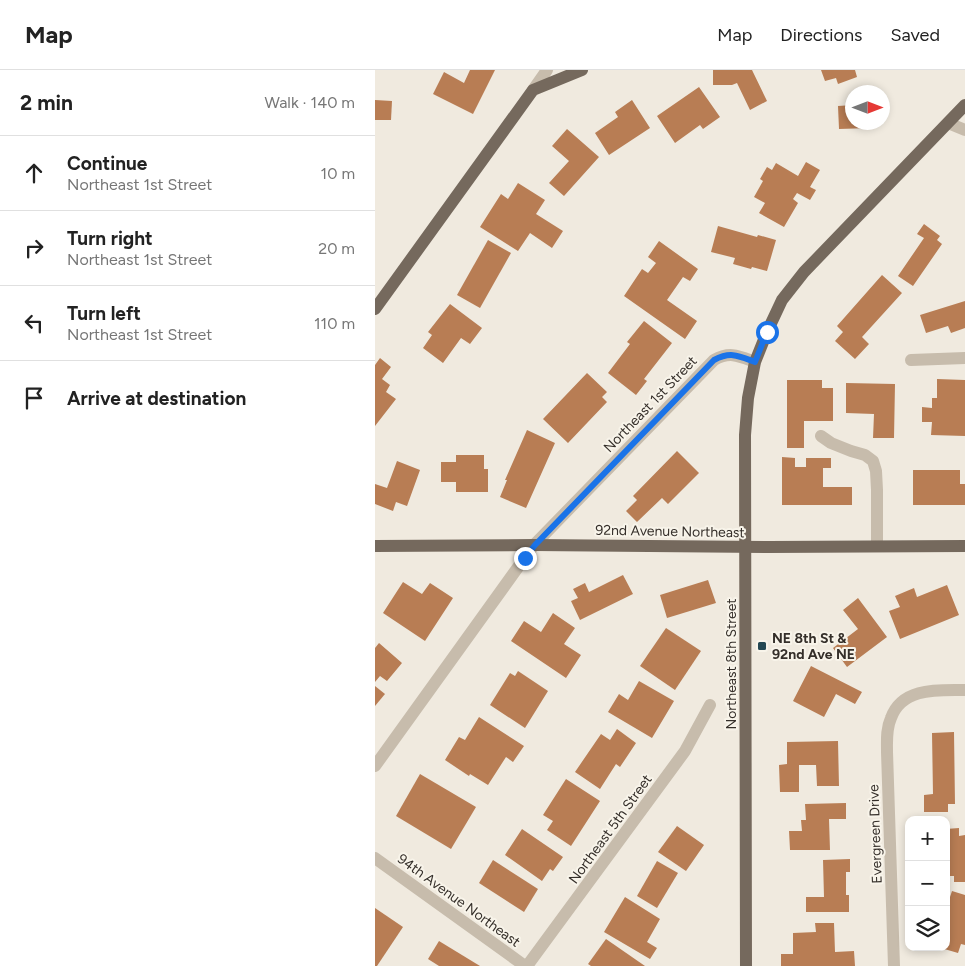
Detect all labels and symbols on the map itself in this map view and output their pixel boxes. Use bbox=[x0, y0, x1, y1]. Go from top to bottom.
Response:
north arrow bbox=[845, 85, 890, 130]
route start bbox=[756, 321, 779, 344]
street label: Northeast 1st Street bbox=[600, 353, 701, 456]
street label: 92nd Avenue Northeast bbox=[595, 522, 745, 541]
route end bbox=[514, 547, 537, 570]
street label: Northeast 8th Street bbox=[723, 598, 740, 730]
place label: NE 8th St & 92nd Ave NE bbox=[772, 630, 855, 663]
marker: NE 8th St & 92nd Ave NE bbox=[756, 640, 768, 652]
street label: Northeast 5th Street bbox=[565, 771, 656, 887]
street label: Evergreen Drive bbox=[865, 784, 886, 884]
street label: 94th Avenue Northeast bbox=[394, 850, 523, 951]

